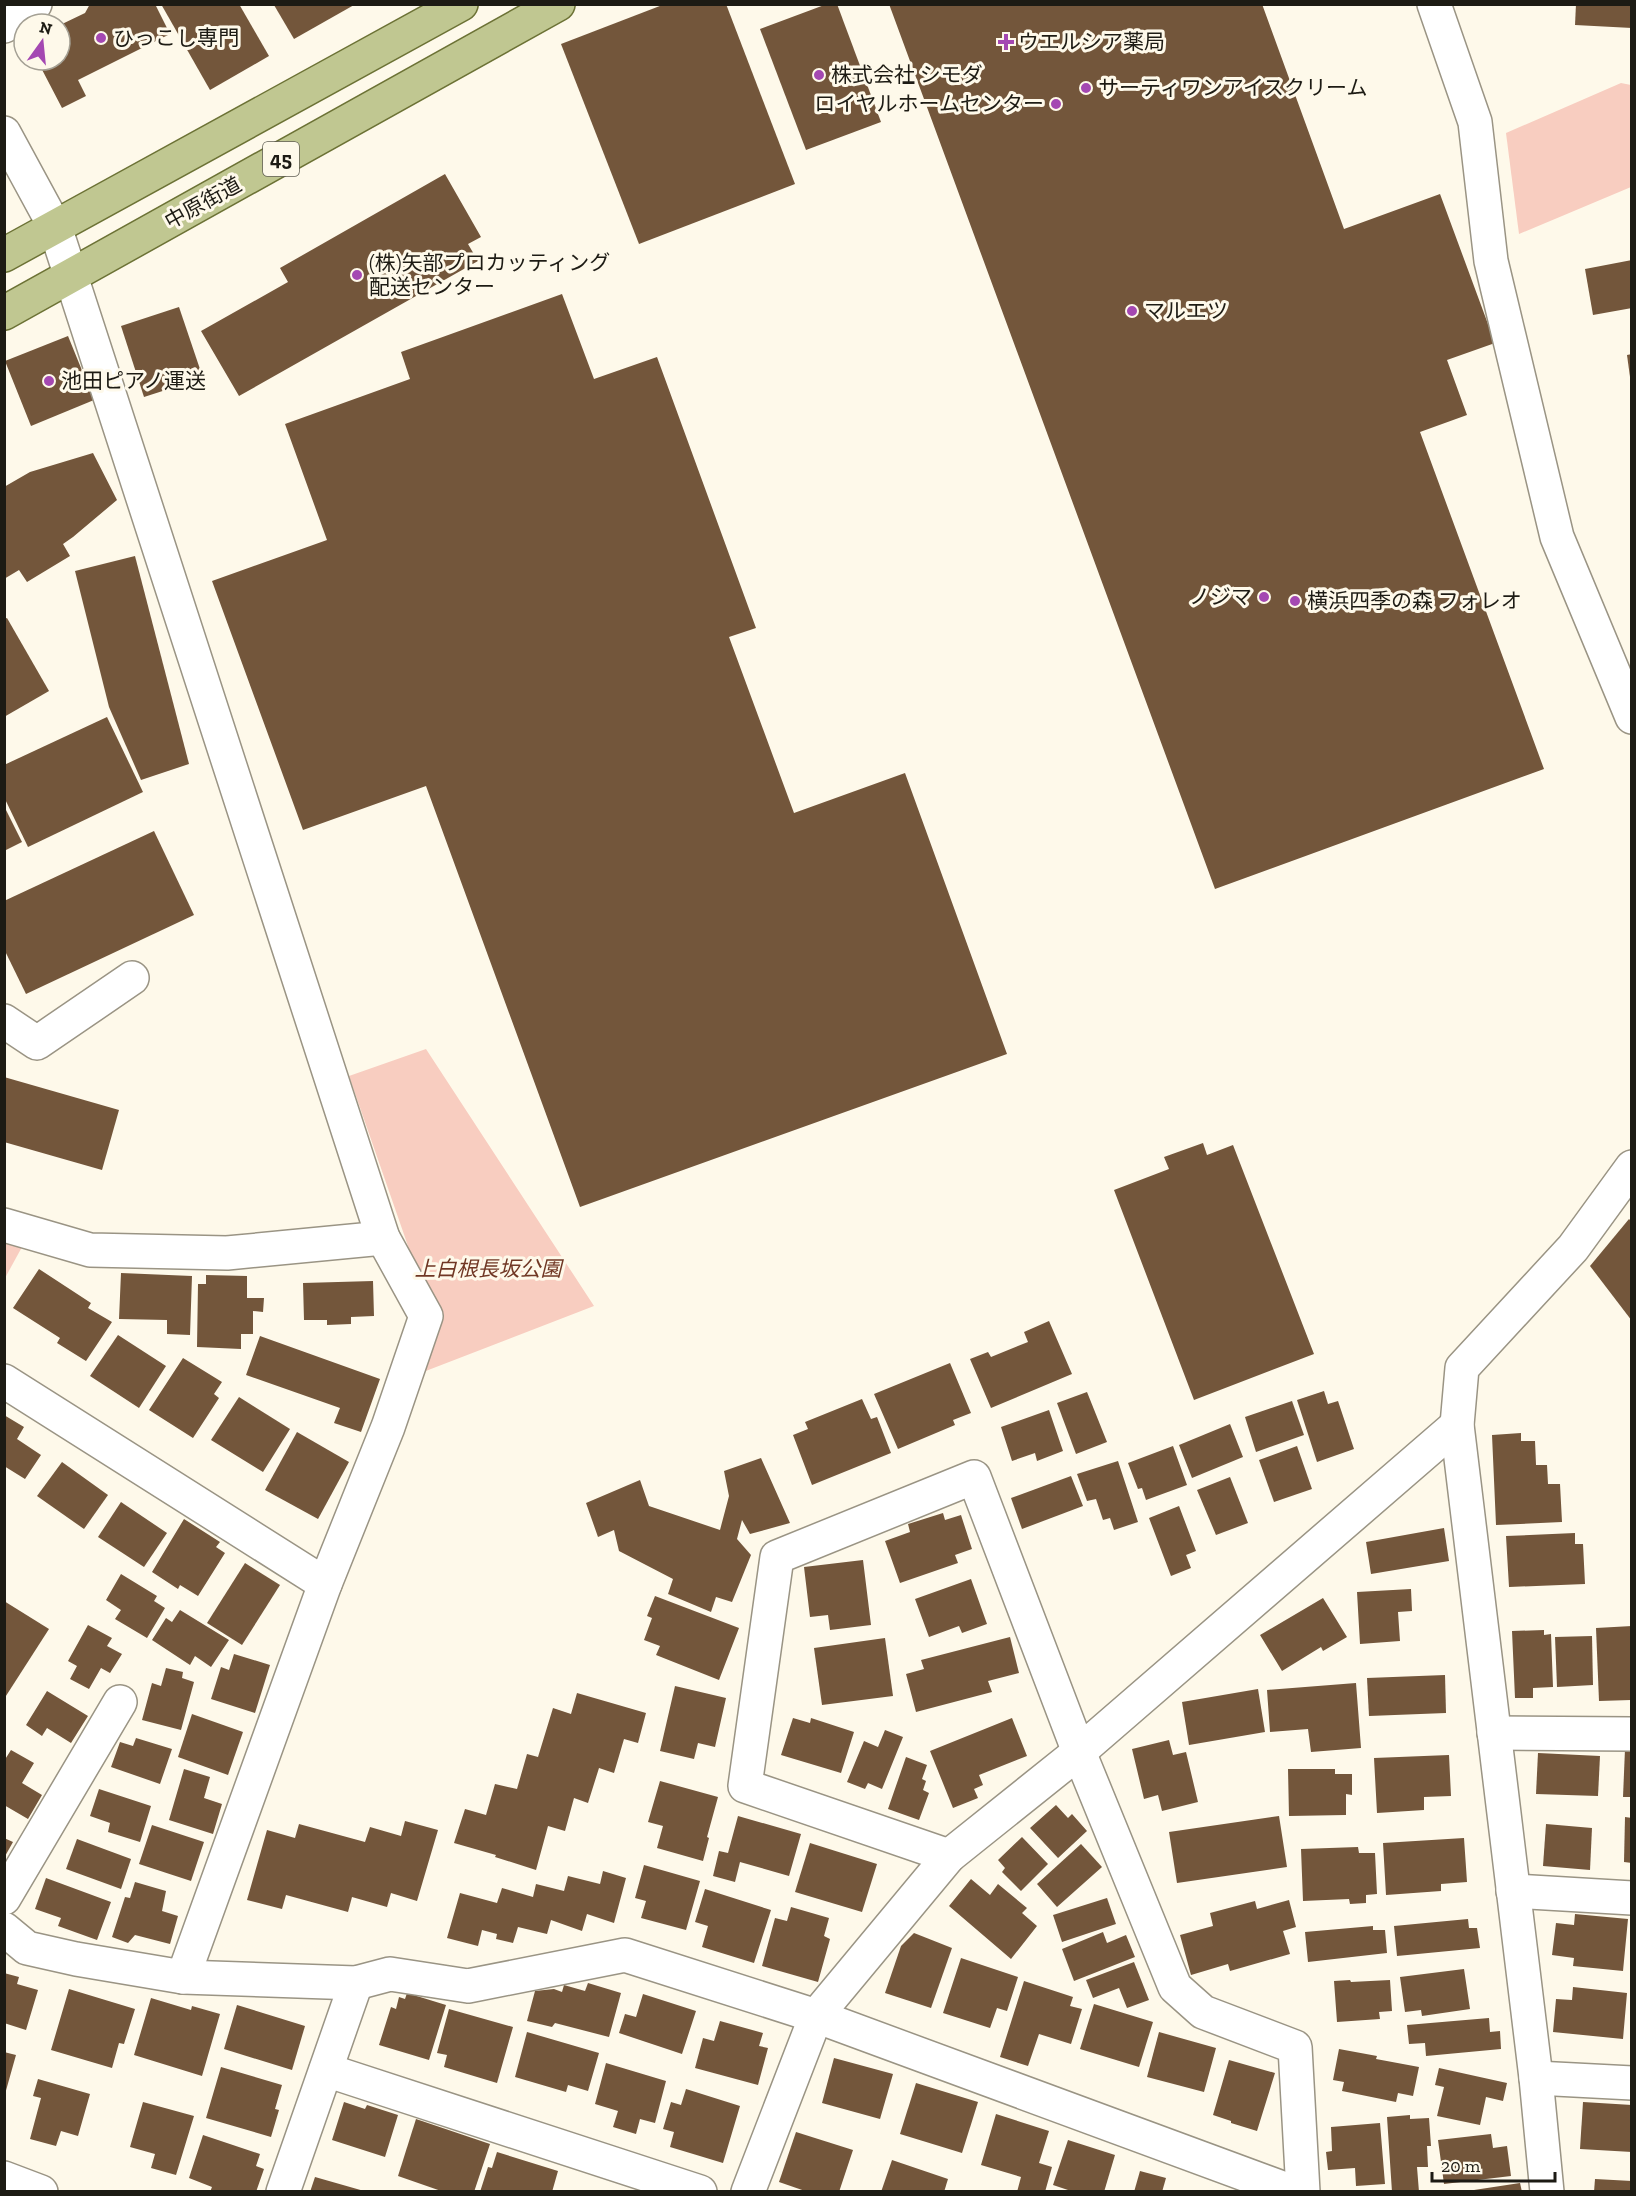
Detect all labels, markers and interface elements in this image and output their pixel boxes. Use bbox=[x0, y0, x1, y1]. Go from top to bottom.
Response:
north arrow bbox=[12, 12, 72, 72]
text: N bbox=[37, 17, 54, 39]
place label: ひっこし専門 bbox=[113, 25, 239, 50]
place label: ウエルシア薬局 bbox=[1018, 29, 1165, 54]
marker: ひっこし専門 bbox=[94, 31, 108, 45]
marker: ウエルシア薬局 bbox=[999, 35, 1013, 49]
place label: 株式会社 シモダ bbox=[831, 62, 983, 87]
marker: 株式会社 シモダ bbox=[812, 68, 826, 82]
place label: サーティワンアイスクリーム bbox=[1098, 75, 1367, 100]
marker: サーティワンアイスクリーム bbox=[1079, 81, 1093, 95]
place label: ロイヤルホームセンター bbox=[814, 91, 1044, 116]
marker: ロイヤルホームセンター bbox=[1049, 97, 1063, 111]
road number: 45 bbox=[263, 142, 299, 176]
street label: 中原街道 bbox=[160, 171, 246, 234]
place label: (株)矢部プロカッティング 配送センター bbox=[369, 250, 610, 299]
marker: (株)矢部プロカッティング 配送センター bbox=[350, 268, 364, 282]
place label: マルエツ bbox=[1144, 298, 1228, 323]
marker: マルエツ bbox=[1125, 304, 1139, 318]
place label: 池田ピアノ運送 bbox=[61, 368, 206, 393]
marker: 池田ピアノ運送 bbox=[42, 374, 56, 388]
place label: ノジマ bbox=[1189, 584, 1252, 609]
place label: 横浜四季の森 フォレオ bbox=[1307, 588, 1522, 613]
marker: ノジマ bbox=[1257, 590, 1271, 604]
marker: 横浜四季の森 フォレオ bbox=[1288, 594, 1302, 608]
park label: 上白根長坂公園 bbox=[415, 1256, 564, 1281]
scale bar bbox=[1432, 2145, 1555, 2183]
text: 20 m bbox=[1441, 2155, 1481, 2177]

